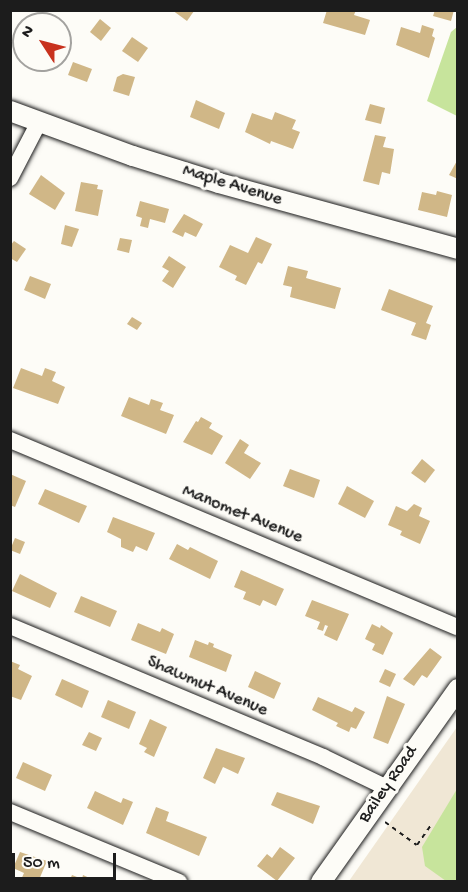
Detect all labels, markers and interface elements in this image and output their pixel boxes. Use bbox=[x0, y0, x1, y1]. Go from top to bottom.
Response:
north arrow bbox=[12, 12, 72, 72]
text: N bbox=[18, 22, 39, 42]
street label: Maple Avenue bbox=[180, 161, 284, 211]
street label: Manomet Avenue bbox=[179, 481, 305, 549]
street label: Shawmut Avenue bbox=[143, 652, 271, 722]
street label: Bailey Road bbox=[355, 742, 423, 828]
scale bar bbox=[15, 841, 118, 879]
text: 50 m bbox=[23, 853, 60, 874]

